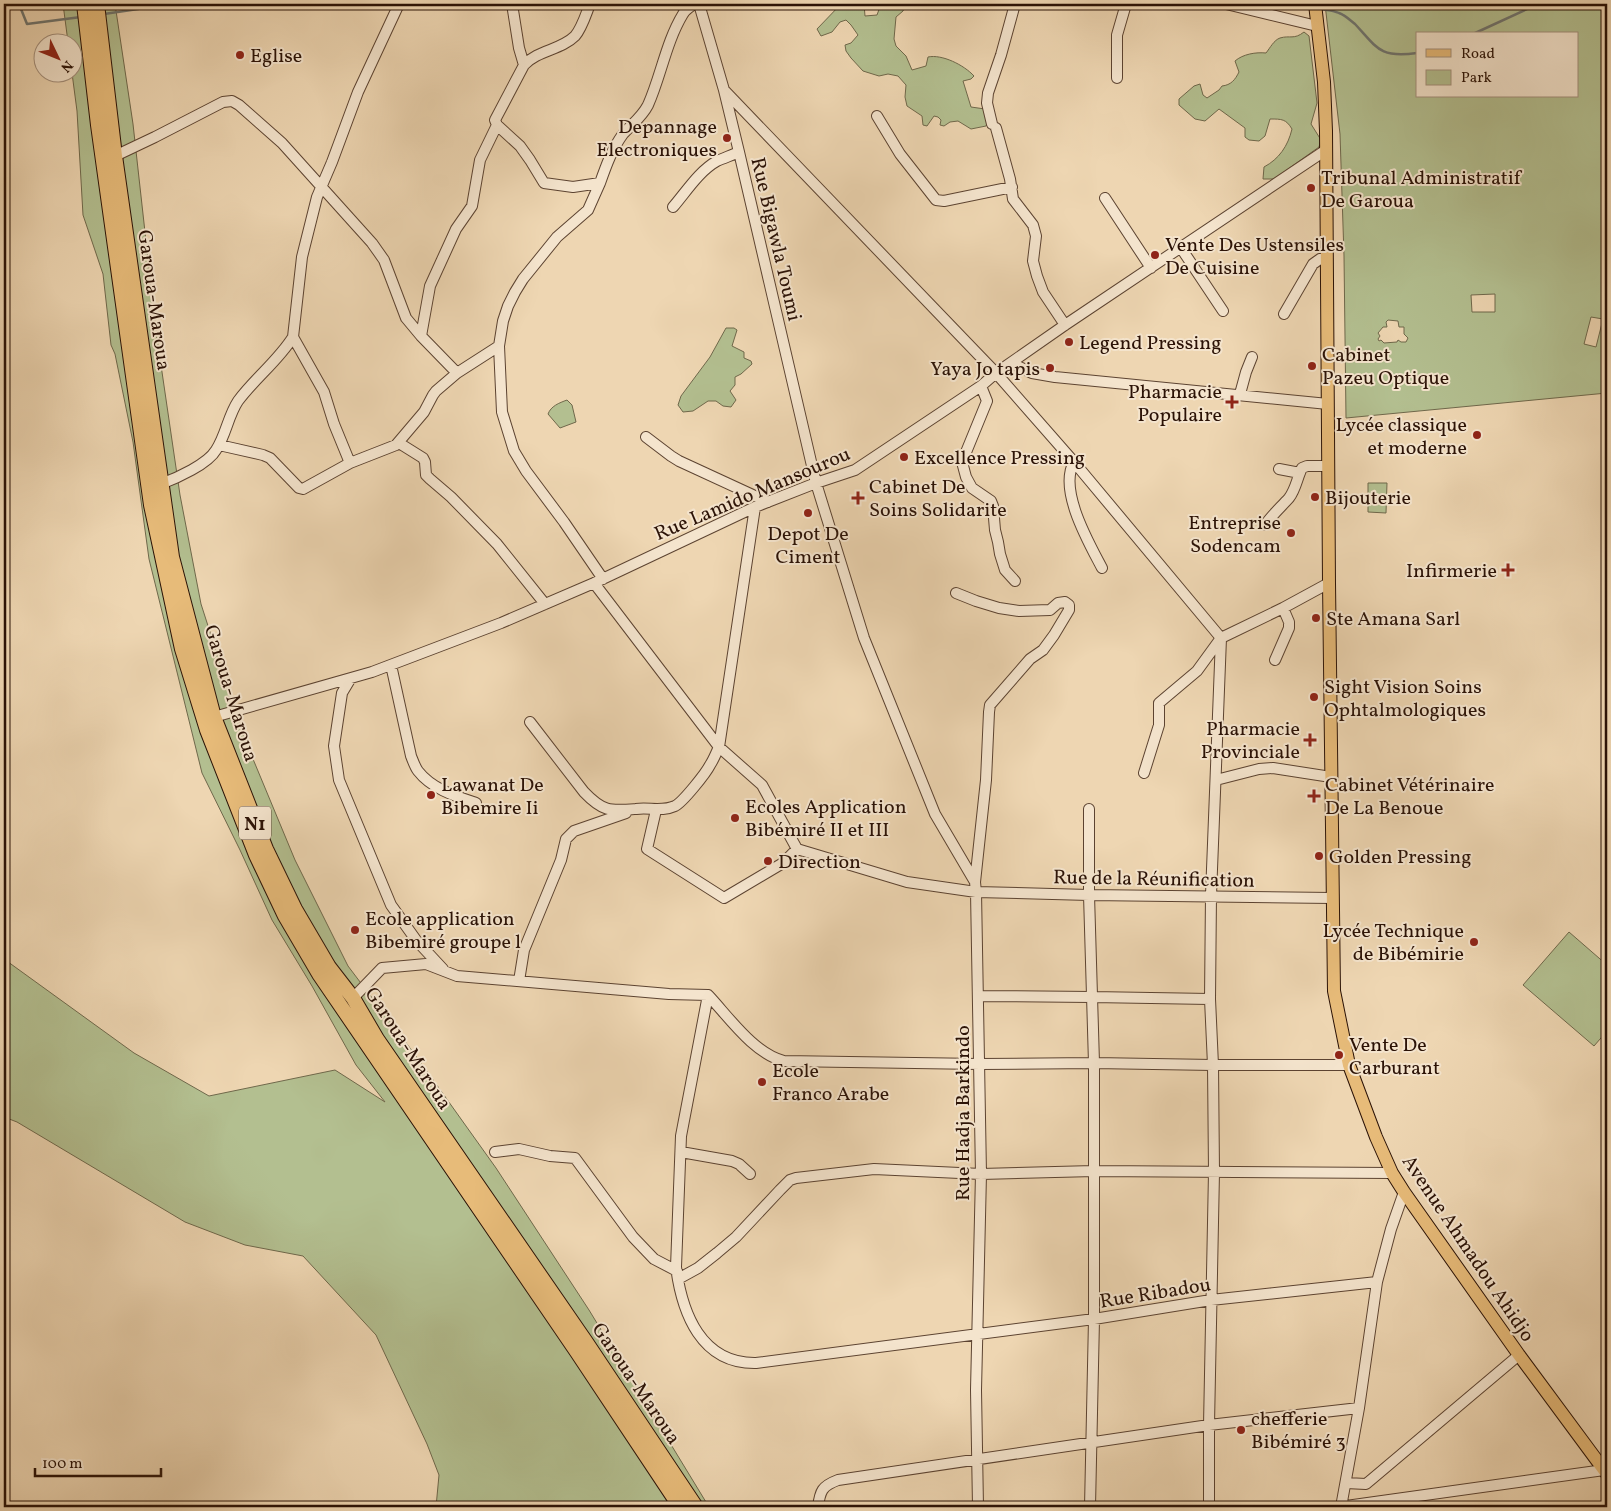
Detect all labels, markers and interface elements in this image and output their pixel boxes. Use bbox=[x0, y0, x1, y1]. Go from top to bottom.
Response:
north arrow bbox=[32, 32, 82, 82]
legend bbox=[1416, 32, 1578, 98]
place label: Eglise bbox=[250, 43, 302, 71]
text: Road bbox=[1461, 44, 1495, 65]
marker: Eglise bbox=[234, 49, 246, 61]
text: N bbox=[56, 56, 77, 76]
text: Park bbox=[1461, 68, 1492, 89]
place label: Depannage Electroniques bbox=[596, 114, 717, 165]
marker: Depannage Electroniques bbox=[721, 132, 733, 144]
street label: Rue Bigawla Toumi bbox=[743, 155, 808, 324]
place label: Tribunal Administratif De Garoua bbox=[1321, 165, 1523, 216]
marker: Tribunal Administratif De Garoua bbox=[1305, 182, 1317, 194]
street label: Garoua-Maroua bbox=[129, 228, 177, 372]
place label: Vente Des Ustensiles De Cuisine bbox=[1165, 232, 1344, 283]
marker: Vente Des Ustensiles De Cuisine bbox=[1149, 249, 1161, 261]
place label: Legend Pressing bbox=[1079, 330, 1221, 358]
marker: Legend Pressing bbox=[1063, 336, 1075, 348]
place label: Cabinet Pazeu Optique bbox=[1322, 342, 1449, 393]
place label: Yaya Jo tapis bbox=[930, 356, 1040, 384]
marker: Cabinet Pazeu Optique bbox=[1306, 360, 1318, 372]
marker: Yaya Jo tapis bbox=[1044, 362, 1056, 374]
place label: Pharmacie Populaire bbox=[1128, 379, 1222, 430]
marker: Pharmacie Populaire bbox=[1226, 396, 1238, 408]
place label: Lycée classique et moderne bbox=[1335, 412, 1467, 463]
marker: Lycée classique et moderne bbox=[1471, 429, 1483, 441]
street label: Rue Lamido Mansourou bbox=[650, 441, 855, 549]
place label: Excellence Pressing bbox=[914, 445, 1085, 473]
marker: Excellence Pressing bbox=[898, 451, 910, 463]
place label: Cabinet De Soins Solidarite bbox=[869, 474, 1007, 525]
place label: Bijouterie bbox=[1325, 485, 1411, 513]
marker: Cabinet De Soins Solidarite bbox=[851, 491, 865, 505]
marker: Bijouterie bbox=[1309, 491, 1321, 503]
marker: Depot De Ciment bbox=[802, 507, 814, 519]
place label: Entreprise Sodencam bbox=[1188, 510, 1281, 561]
place label: Depot De Ciment bbox=[767, 521, 849, 572]
marker: Entreprise Sodencam bbox=[1285, 527, 1297, 539]
place label: Infirmerie bbox=[1406, 558, 1497, 586]
marker: Infirmerie bbox=[1501, 563, 1515, 577]
place label: Ste Amana Sarl bbox=[1326, 606, 1460, 634]
marker: Ste Amana Sarl bbox=[1310, 612, 1322, 624]
street label: Garoua-Maroua bbox=[196, 622, 264, 765]
place label: Sight Vision Soins Ophtalmologiques bbox=[1324, 674, 1486, 725]
marker: Sight Vision Soins Ophtalmologiques bbox=[1308, 691, 1320, 703]
place label: Pharmacie Provinciale bbox=[1201, 716, 1300, 767]
marker: Pharmacie Provinciale bbox=[1304, 734, 1316, 746]
place label: Lawanat De Bibemire Ii bbox=[441, 772, 544, 823]
place label: Cabinet Vétérinaire De La Benoue bbox=[1325, 772, 1495, 823]
marker: Lawanat De Bibemire Ii bbox=[425, 789, 437, 801]
marker: Cabinet Vétérinaire De La Benoue bbox=[1307, 789, 1321, 803]
place label: Ecoles Application Bibémiré II et III bbox=[745, 794, 907, 845]
road number: N1 bbox=[239, 806, 271, 840]
marker: Ecoles Application Bibémiré II et III bbox=[729, 812, 741, 824]
place label: Golden Pressing bbox=[1329, 844, 1472, 872]
place label: Direction bbox=[778, 849, 861, 877]
marker: Golden Pressing bbox=[1313, 850, 1325, 862]
marker: Direction bbox=[762, 855, 774, 867]
street label: Rue de la Réunification bbox=[1053, 864, 1255, 896]
place label: Ecole application Bibemiré groupe l bbox=[365, 906, 521, 957]
place label: Lycée Technique de Bibémirie bbox=[1323, 918, 1464, 969]
marker: Ecole application Bibemiré groupe l bbox=[349, 924, 361, 936]
marker: Lycée Technique de Bibémirie bbox=[1468, 936, 1480, 948]
street label: Garoua-Maroua bbox=[357, 982, 458, 1116]
street label: Rue Hadja Barkindo bbox=[950, 1025, 978, 1201]
place label: Vente De Carburant bbox=[1349, 1032, 1440, 1083]
marker: Vente De Carburant bbox=[1333, 1049, 1345, 1061]
place label: Ecole Franco Arabe bbox=[772, 1058, 889, 1109]
marker: Ecole Franco Arabe bbox=[756, 1076, 768, 1088]
street label: Avenue Ahmadou Ahidjo bbox=[1394, 1150, 1540, 1348]
street label: Rue Ribadou bbox=[1098, 1271, 1213, 1317]
street label: Garoua-Maroua bbox=[584, 1318, 687, 1451]
place label: chefferie Bibémiré 3 bbox=[1251, 1406, 1346, 1457]
marker: chefferie Bibémiré 3 bbox=[1235, 1424, 1247, 1436]
scale bar bbox=[35, 1446, 161, 1478]
text: 100 m bbox=[42, 1454, 82, 1475]

